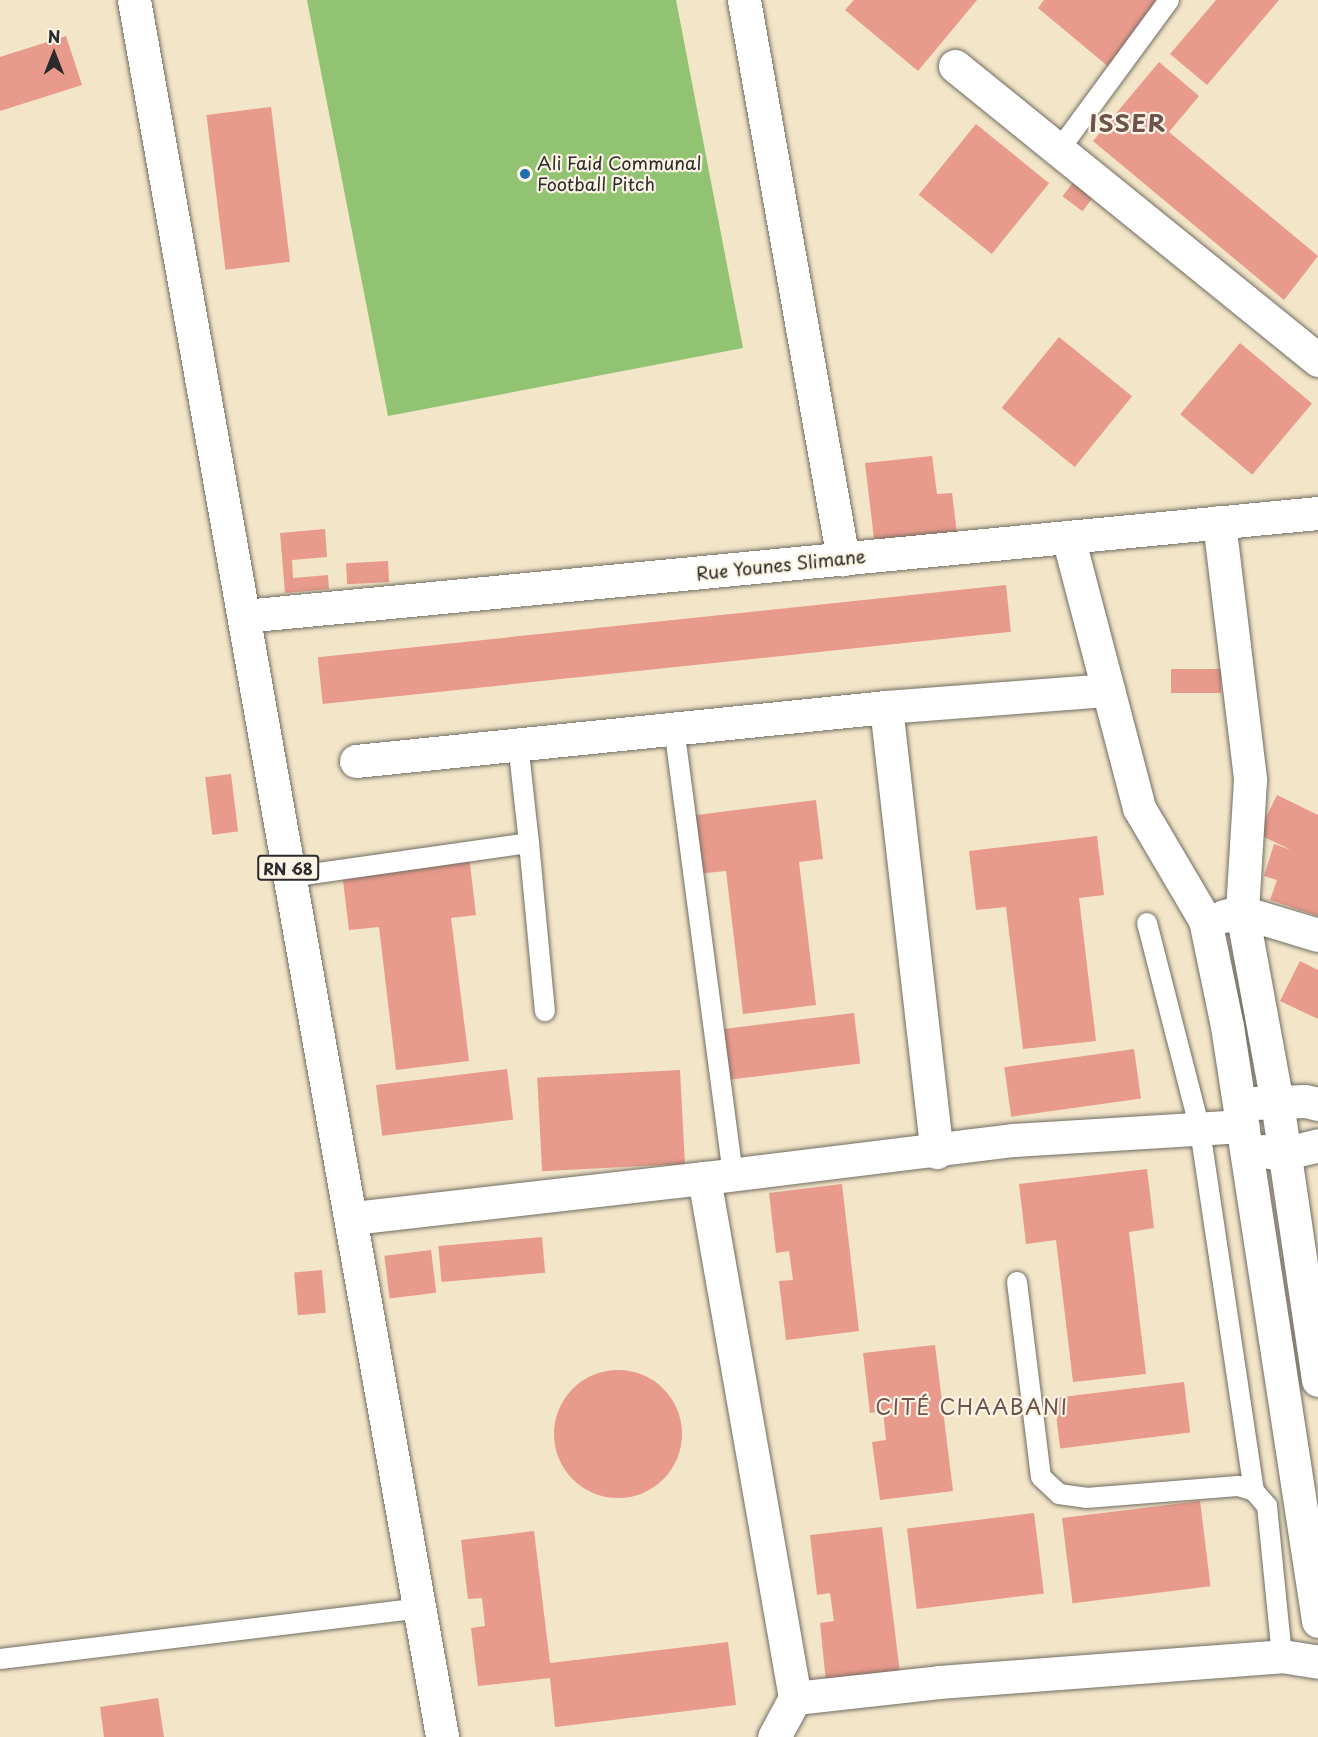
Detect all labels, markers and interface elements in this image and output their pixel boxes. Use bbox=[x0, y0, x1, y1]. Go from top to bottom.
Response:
north arrow bbox=[24, 24, 84, 84]
text: N bbox=[48, 24, 60, 48]
district label: ISSER bbox=[1089, 109, 1167, 137]
place label: Ali Faid Communal Football Pitch bbox=[537, 153, 703, 195]
marker: Ali Faid Communal Football Pitch bbox=[518, 167, 532, 181]
street label: Rue Younes Slimane bbox=[694, 545, 868, 585]
road number: RN 68 bbox=[256, 855, 320, 881]
district label: CITÉ CHAABANI bbox=[875, 1393, 1069, 1419]

